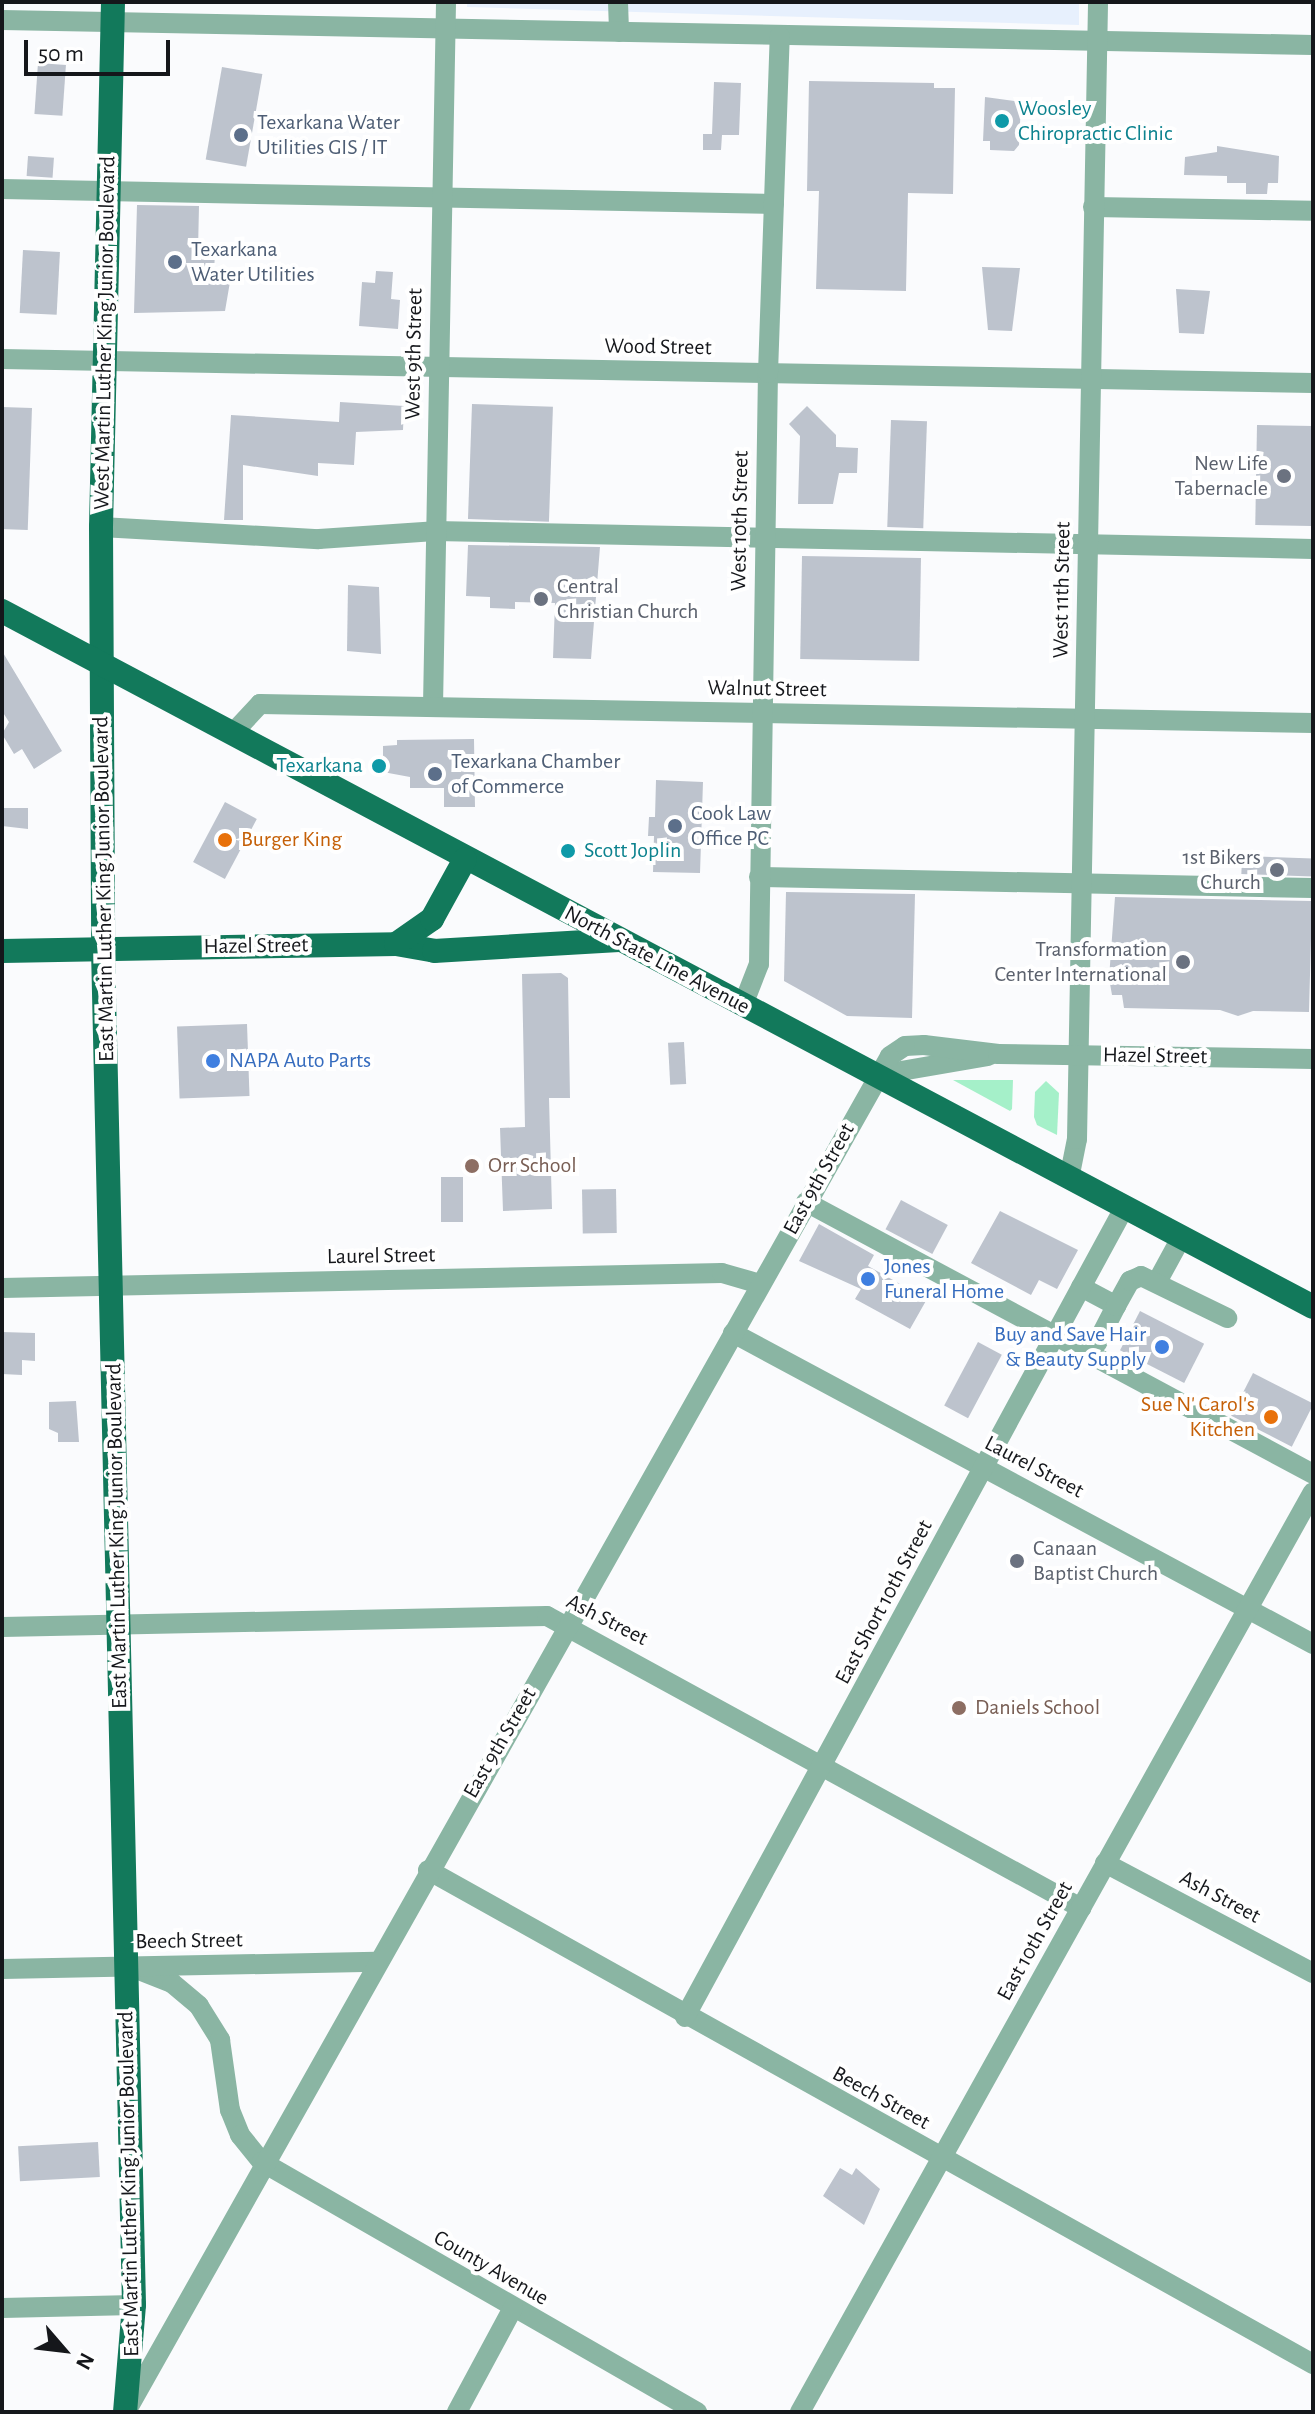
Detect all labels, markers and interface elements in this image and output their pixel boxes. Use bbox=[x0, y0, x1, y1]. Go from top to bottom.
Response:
scale bar bbox=[28, 24, 174, 74]
text: 50 m bbox=[38, 42, 84, 66]
place label: Woosley Chiropractic Clinic bbox=[1018, 95, 1172, 146]
place label: Texarkana Water Utilities GIS / IT bbox=[257, 109, 400, 160]
marker: Woosley Chiropractic Clinic bbox=[993, 112, 1011, 130]
marker: Texarkana Water Utilities GIS / IT bbox=[232, 126, 250, 144]
street label: West Martin Luther King Junior Boulevard bbox=[89, 156, 121, 510]
place label: Texarkana Water Utilities bbox=[191, 236, 315, 288]
marker: Texarkana Water Utilities bbox=[166, 253, 184, 271]
street label: West 9th Street bbox=[400, 288, 428, 420]
street label: Wood Street bbox=[604, 333, 712, 361]
street label: West 10th Street bbox=[726, 450, 754, 592]
place label: New Life Tabernacle bbox=[1174, 450, 1268, 502]
marker: New Life Tabernacle bbox=[1275, 467, 1293, 485]
street label: West 11th Street bbox=[1048, 521, 1076, 659]
place label: Central Christian Church bbox=[557, 573, 698, 624]
marker: Central Christian Church bbox=[532, 590, 550, 608]
street label: Walnut Street bbox=[707, 675, 827, 703]
street label: East Martin Luther King Junior Boulevard bbox=[88, 716, 120, 1062]
place label: Texarkana Chamber of Commerce bbox=[451, 748, 620, 800]
place label: Texarkana bbox=[276, 753, 363, 779]
marker: Texarkana bbox=[370, 757, 388, 775]
marker: Texarkana Chamber of Commerce bbox=[426, 765, 444, 783]
place label: Cook Law Office PC bbox=[691, 800, 771, 852]
marker: Cook Law Office PC bbox=[666, 817, 684, 835]
place label: Burger King bbox=[241, 827, 342, 853]
marker: Burger King bbox=[216, 831, 234, 849]
place label: Scott Joplin bbox=[584, 838, 681, 864]
marker: Scott Joplin bbox=[559, 842, 577, 860]
place label: 1st Bikers Church bbox=[1182, 844, 1261, 896]
marker: 1st Bikers Church bbox=[1268, 861, 1286, 879]
street label: North State Line Avenue bbox=[560, 900, 754, 1020]
street label: Hazel Street bbox=[204, 932, 308, 960]
place label: Transformation Center International bbox=[995, 936, 1167, 988]
marker: Transformation Center International bbox=[1174, 953, 1192, 971]
street label: Hazel Street bbox=[1103, 1042, 1207, 1070]
place label: NAPA Auto Parts bbox=[229, 1048, 371, 1074]
marker: NAPA Auto Parts bbox=[204, 1052, 222, 1070]
street label: East 9th Street bbox=[778, 1119, 860, 1239]
place label: Orr School bbox=[488, 1153, 577, 1179]
marker: Orr School bbox=[463, 1157, 481, 1175]
street label: Laurel Street bbox=[327, 1242, 435, 1270]
place label: Jones Funeral Home bbox=[884, 1253, 1004, 1304]
marker: Jones Funeral Home bbox=[859, 1270, 877, 1288]
place label: Buy and Save Hair & Beauty Supply bbox=[994, 1321, 1146, 1372]
marker: Buy and Save Hair & Beauty Supply bbox=[1153, 1338, 1171, 1356]
street label: East Martin Luther King Junior Boulevard bbox=[101, 1363, 133, 1709]
place label: Sue N' Carol's Kitchen bbox=[1141, 1391, 1255, 1442]
marker: Sue N' Carol's Kitchen bbox=[1262, 1408, 1280, 1426]
street label: Laurel Street bbox=[980, 1430, 1088, 1504]
street label: East Short 10th Street bbox=[830, 1515, 938, 1689]
place label: Canaan Baptist Church bbox=[1033, 1535, 1158, 1586]
marker: Canaan Baptist Church bbox=[1008, 1552, 1026, 1570]
street label: Ash Street bbox=[562, 1588, 652, 1652]
street label: East 9th Street bbox=[458, 1683, 542, 1803]
place label: Daniels School bbox=[975, 1695, 1100, 1721]
marker: Daniels School bbox=[950, 1699, 968, 1717]
street label: Ash Street bbox=[1175, 1865, 1265, 1929]
street label: East 10th Street bbox=[991, 1877, 1079, 2005]
street label: Beech Street bbox=[135, 1927, 243, 1955]
street label: East Martin Luther King Junior Boulevard bbox=[113, 2011, 145, 2357]
street label: Beech Street bbox=[828, 2060, 934, 2136]
street label: County Avenue bbox=[429, 2224, 553, 2312]
north arrow bbox=[24, 2310, 104, 2390]
text: N bbox=[72, 2349, 98, 2373]

